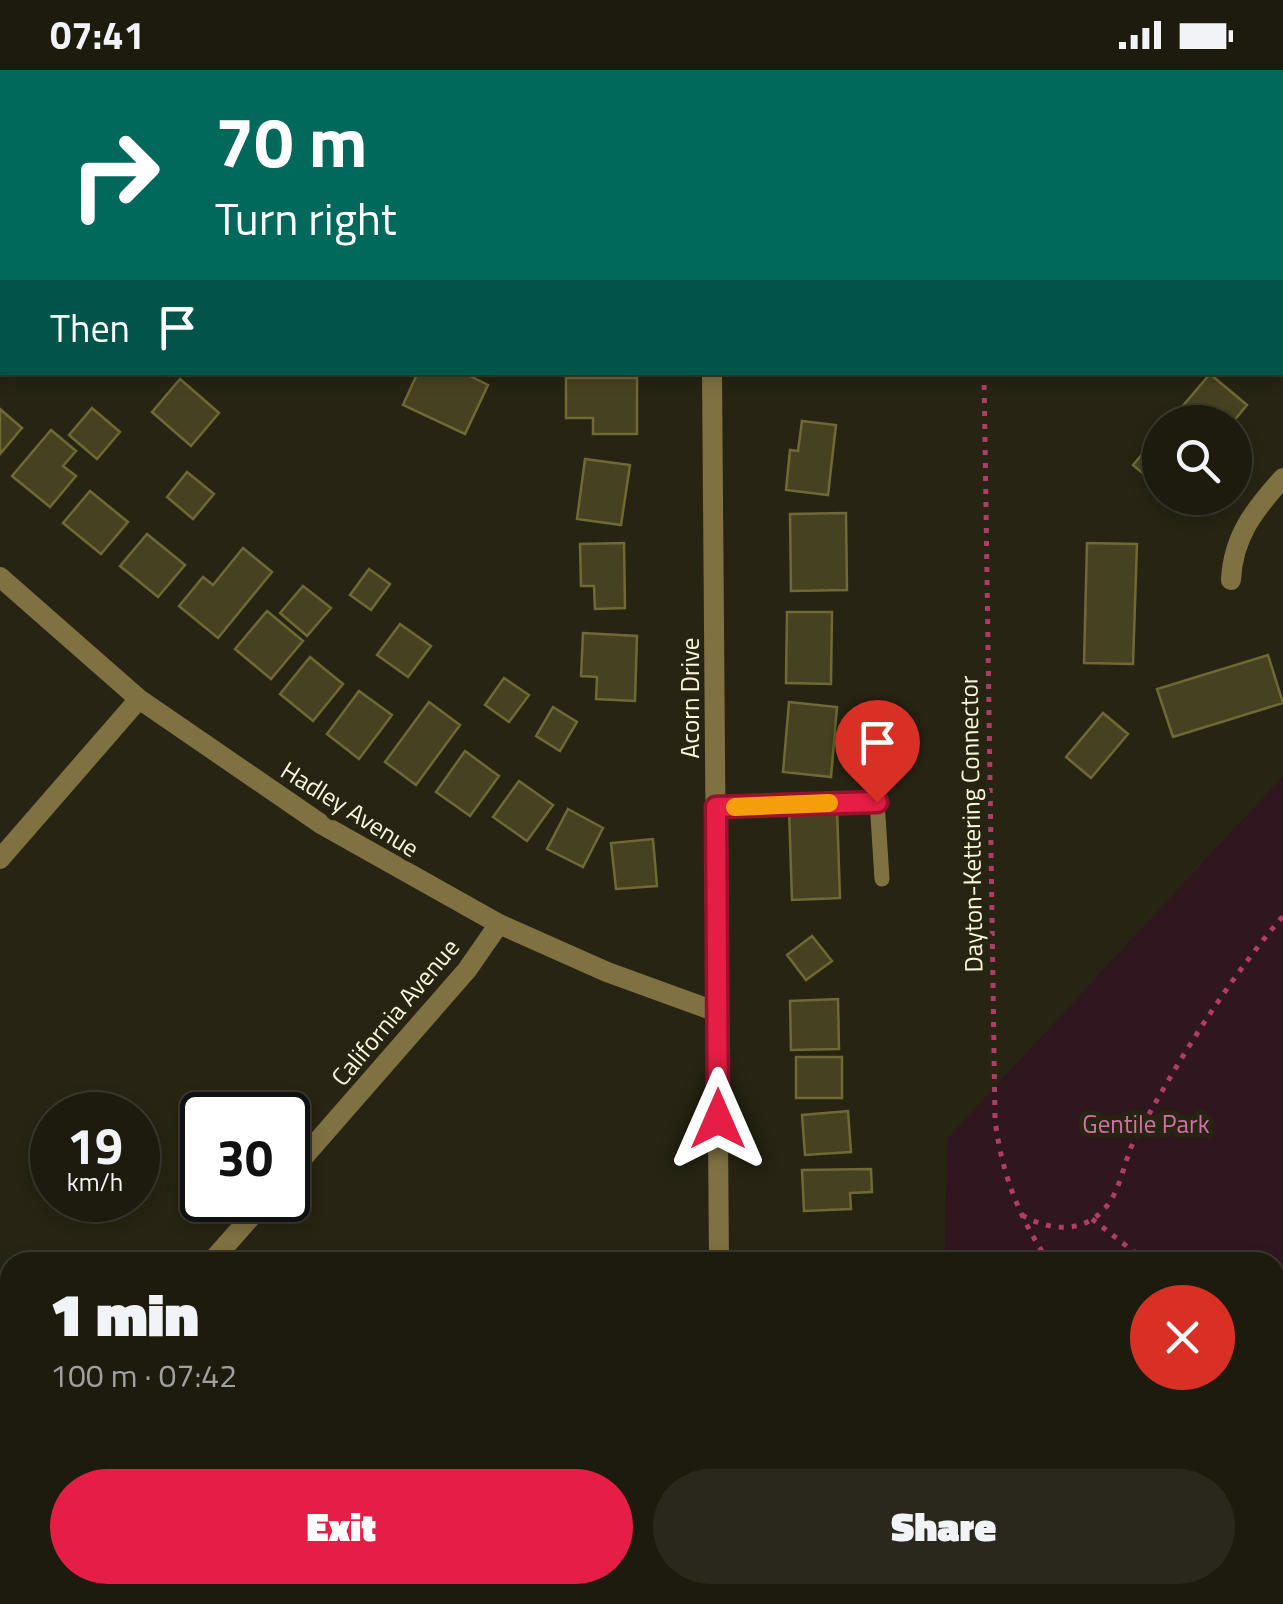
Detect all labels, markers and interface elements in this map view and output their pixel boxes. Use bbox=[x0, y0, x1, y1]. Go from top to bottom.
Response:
text: 07:41 bbox=[50, 6, 145, 64]
text: 70 m bbox=[215, 88, 368, 194]
icon: right bbox=[50, 110, 180, 240]
text: Turn right bbox=[215, 184, 397, 252]
text: Then bbox=[50, 299, 130, 357]
icon: arrive bbox=[150, 300, 205, 355]
map controls bbox=[1142, 405, 1252, 515]
button: search bbox=[1142, 405, 1252, 515]
street label: Acorn Drive bbox=[671, 638, 709, 758]
street label: Dayton-Kettering Connector bbox=[949, 675, 993, 973]
pin bbox=[835, 700, 920, 803]
icon: arrive bbox=[850, 715, 905, 770]
street label: Hadley Avenue bbox=[274, 751, 426, 867]
street label: California Avenue bbox=[322, 930, 468, 1094]
position arrow bbox=[666, 1067, 770, 1171]
speed limit sign: 30 bbox=[180, 1092, 310, 1222]
park label: Gentile Park bbox=[1082, 1105, 1210, 1143]
text: 19 bbox=[67, 1107, 123, 1183]
text: km/h bbox=[67, 1163, 123, 1201]
text: 1 min bbox=[50, 1268, 199, 1359]
button: close bbox=[1130, 1285, 1235, 1390]
text: 100 m · 07:42 bbox=[50, 1351, 237, 1399]
button: Exit bbox=[50, 1469, 633, 1584]
button: Share bbox=[653, 1469, 1235, 1584]

